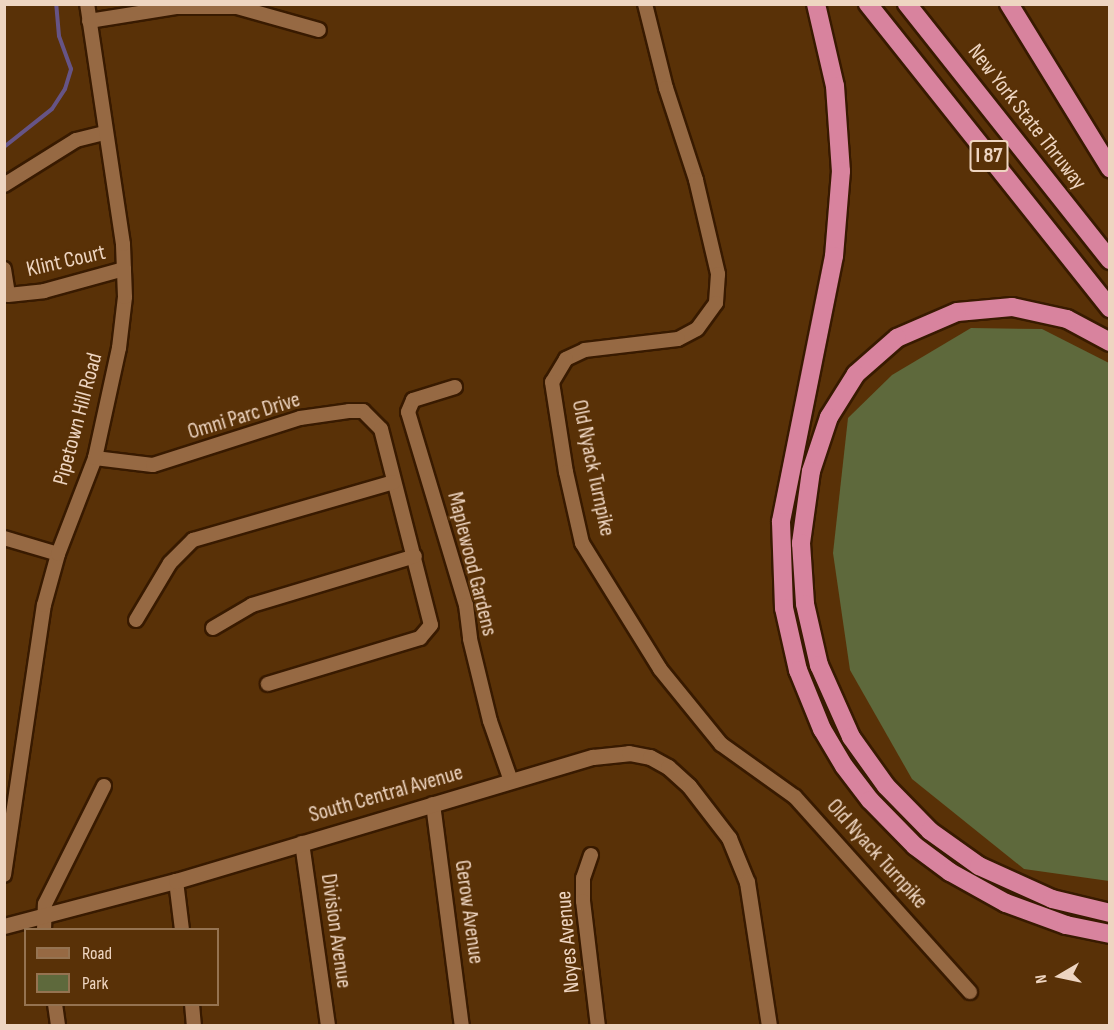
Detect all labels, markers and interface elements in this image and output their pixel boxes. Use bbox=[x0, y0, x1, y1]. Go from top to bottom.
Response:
street label: New York State Thruway bbox=[962, 39, 1092, 195]
road number: I 87 bbox=[970, 138, 1008, 174]
street label: Klint Court bbox=[24, 239, 108, 283]
street label: Pipetown Hill Road bbox=[48, 350, 108, 488]
street label: Omni Parc Drive bbox=[185, 386, 303, 446]
street label: Old Nyack Turnpike bbox=[566, 398, 620, 538]
street label: Maplewood Gardens bbox=[441, 489, 503, 639]
street label: South Central Avenue bbox=[306, 759, 466, 829]
street label: Old Nyack Turnpike bbox=[821, 794, 933, 914]
street label: Gerow Avenue bbox=[449, 858, 489, 966]
street label: Division Avenue bbox=[315, 872, 357, 990]
street label: Noyes Avenue bbox=[550, 890, 586, 994]
legend bbox=[24, 928, 219, 1006]
text: Road bbox=[82, 943, 112, 964]
north arrow bbox=[1030, 946, 1090, 1006]
text: Park bbox=[82, 973, 108, 994]
text: N bbox=[1032, 973, 1052, 985]

